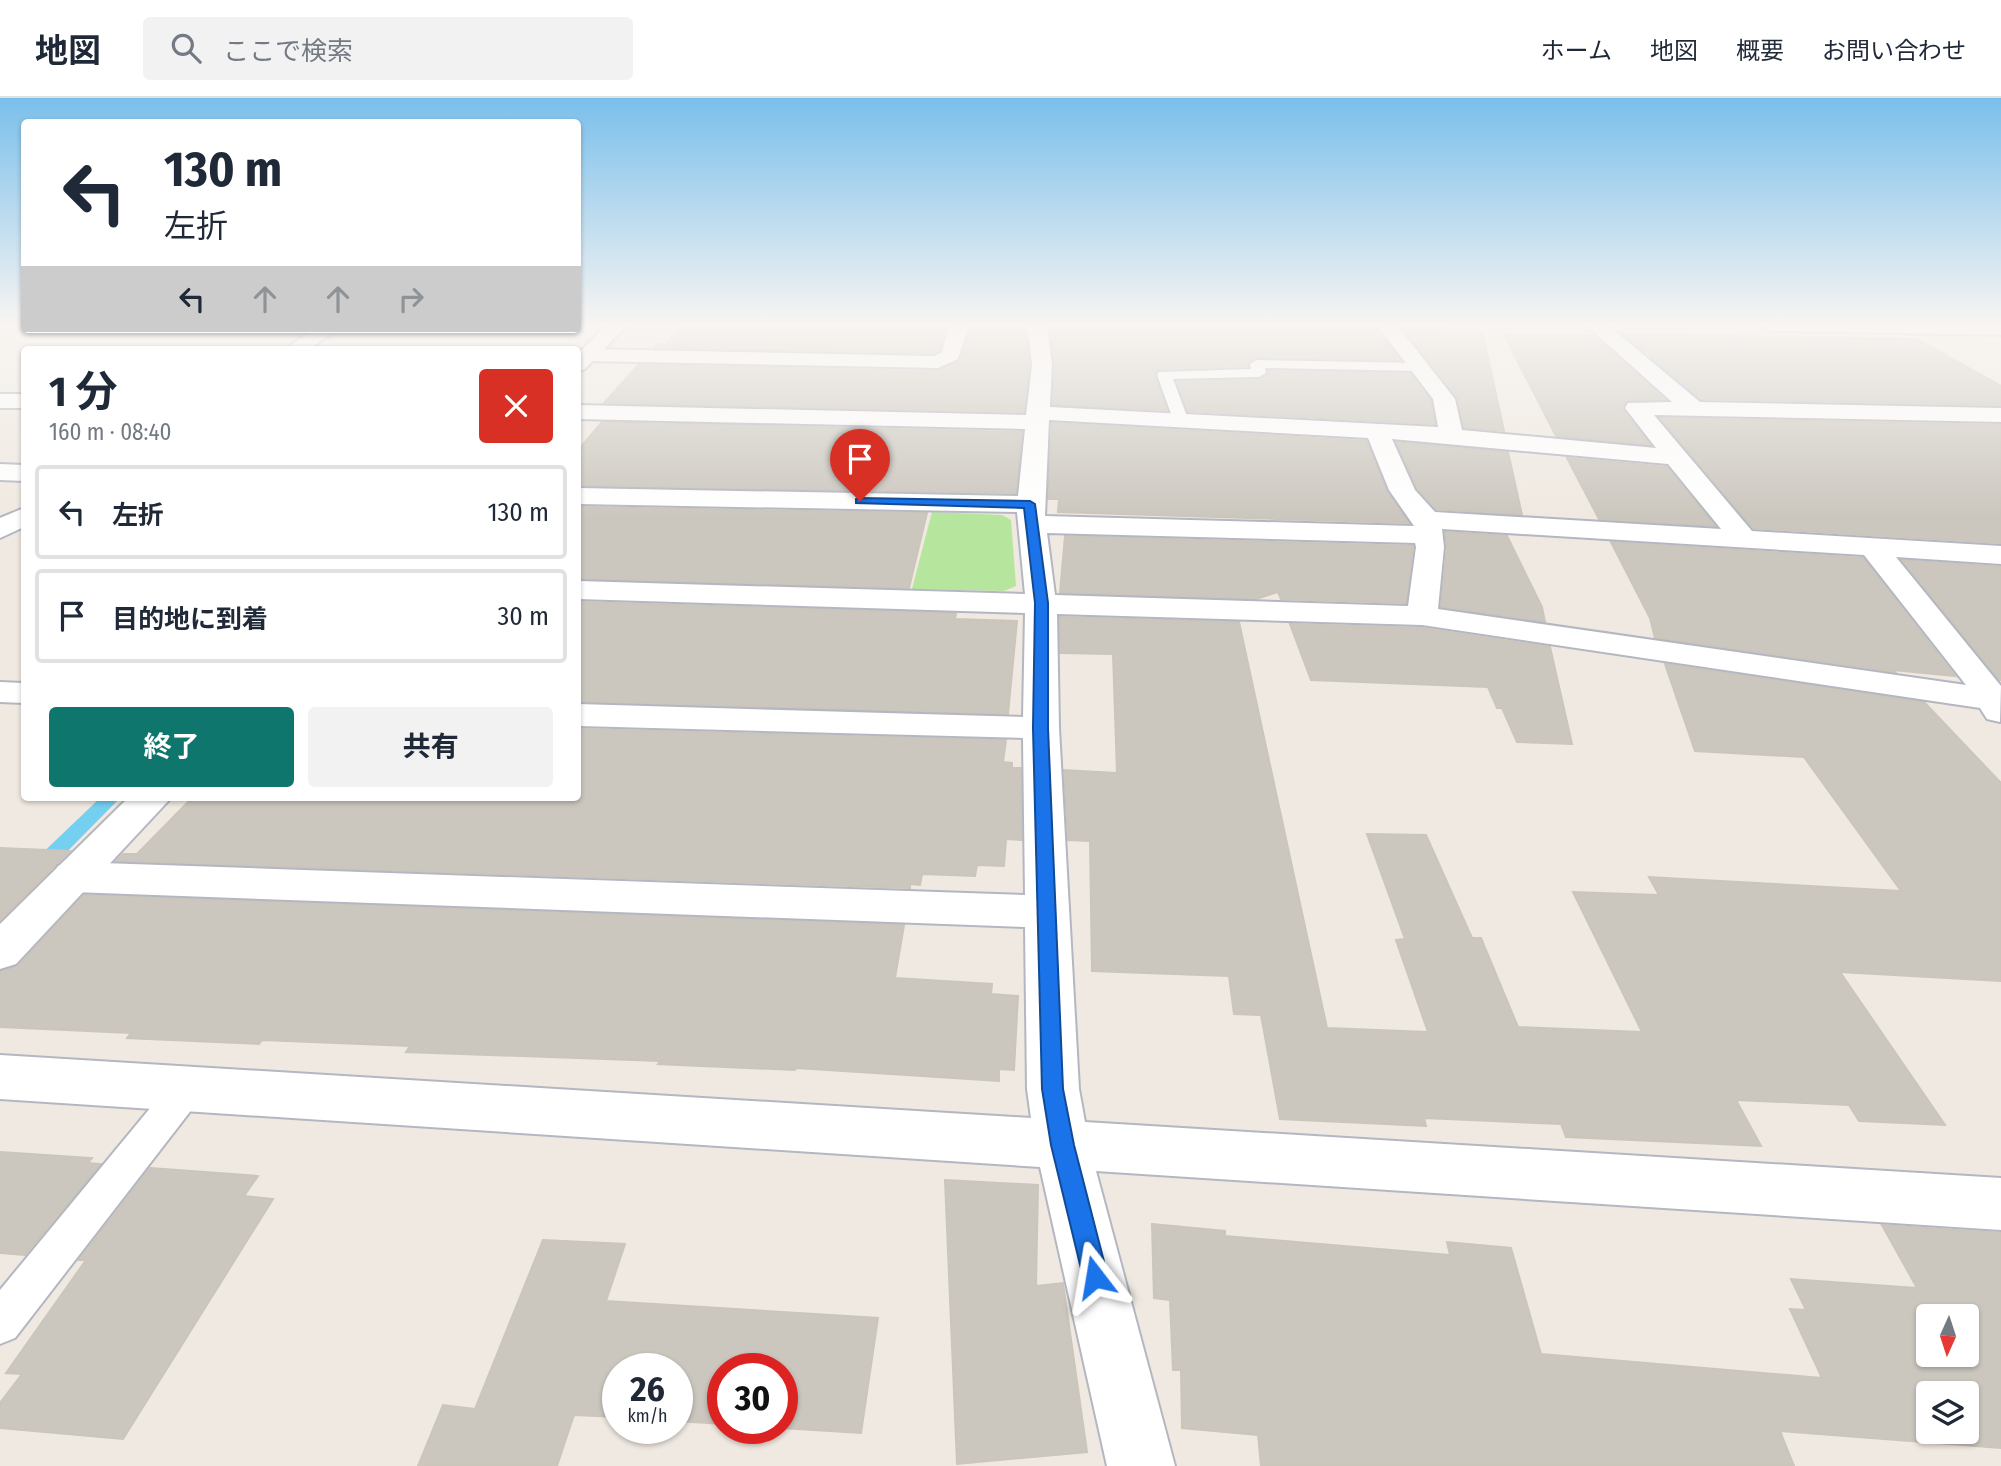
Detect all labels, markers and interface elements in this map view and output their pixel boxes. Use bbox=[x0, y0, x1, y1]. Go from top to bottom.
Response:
search box bbox=[143, 17, 633, 80]
icon: search bbox=[167, 29, 205, 67]
text: 地図 bbox=[35, 31, 101, 71]
text: ここで検索 bbox=[223, 36, 353, 67]
text: ホーム bbox=[1541, 37, 1612, 65]
text: 地図 bbox=[1650, 37, 1698, 65]
text: 概要 bbox=[1736, 37, 1784, 65]
text: お問い合わせ bbox=[1822, 37, 1966, 65]
text: 130 m bbox=[164, 140, 282, 199]
icon: left bbox=[49, 147, 140, 238]
text: 左折 bbox=[164, 207, 228, 245]
icon: left bbox=[173, 280, 211, 318]
icon: ahead bbox=[246, 280, 284, 318]
icon: ahead bbox=[319, 280, 357, 318]
icon: right bbox=[392, 280, 430, 318]
text: 1 分 bbox=[49, 367, 118, 417]
button: close bbox=[479, 369, 553, 443]
text: 160 m · 08:40 bbox=[49, 418, 172, 446]
pin bbox=[830, 429, 890, 501]
icon: arrive bbox=[841, 440, 879, 478]
icon: left bbox=[53, 493, 91, 531]
text: 130 m bbox=[487, 497, 549, 528]
text: 左折 bbox=[112, 500, 164, 531]
icon: arrive bbox=[53, 597, 91, 635]
text: 30 m bbox=[498, 601, 549, 632]
text: 目的地に到着 bbox=[112, 604, 268, 635]
button: 終了 bbox=[49, 707, 294, 787]
button: 共有 bbox=[308, 707, 553, 787]
position arrow bbox=[1058, 1240, 1132, 1314]
north arrow bbox=[1916, 1304, 1979, 1367]
map controls bbox=[1916, 1304, 1979, 1444]
speed limit sign: 30 bbox=[707, 1353, 798, 1444]
text: 26 bbox=[630, 1368, 665, 1410]
button: layers bbox=[1916, 1381, 1979, 1444]
text: km/h bbox=[627, 1405, 668, 1427]

